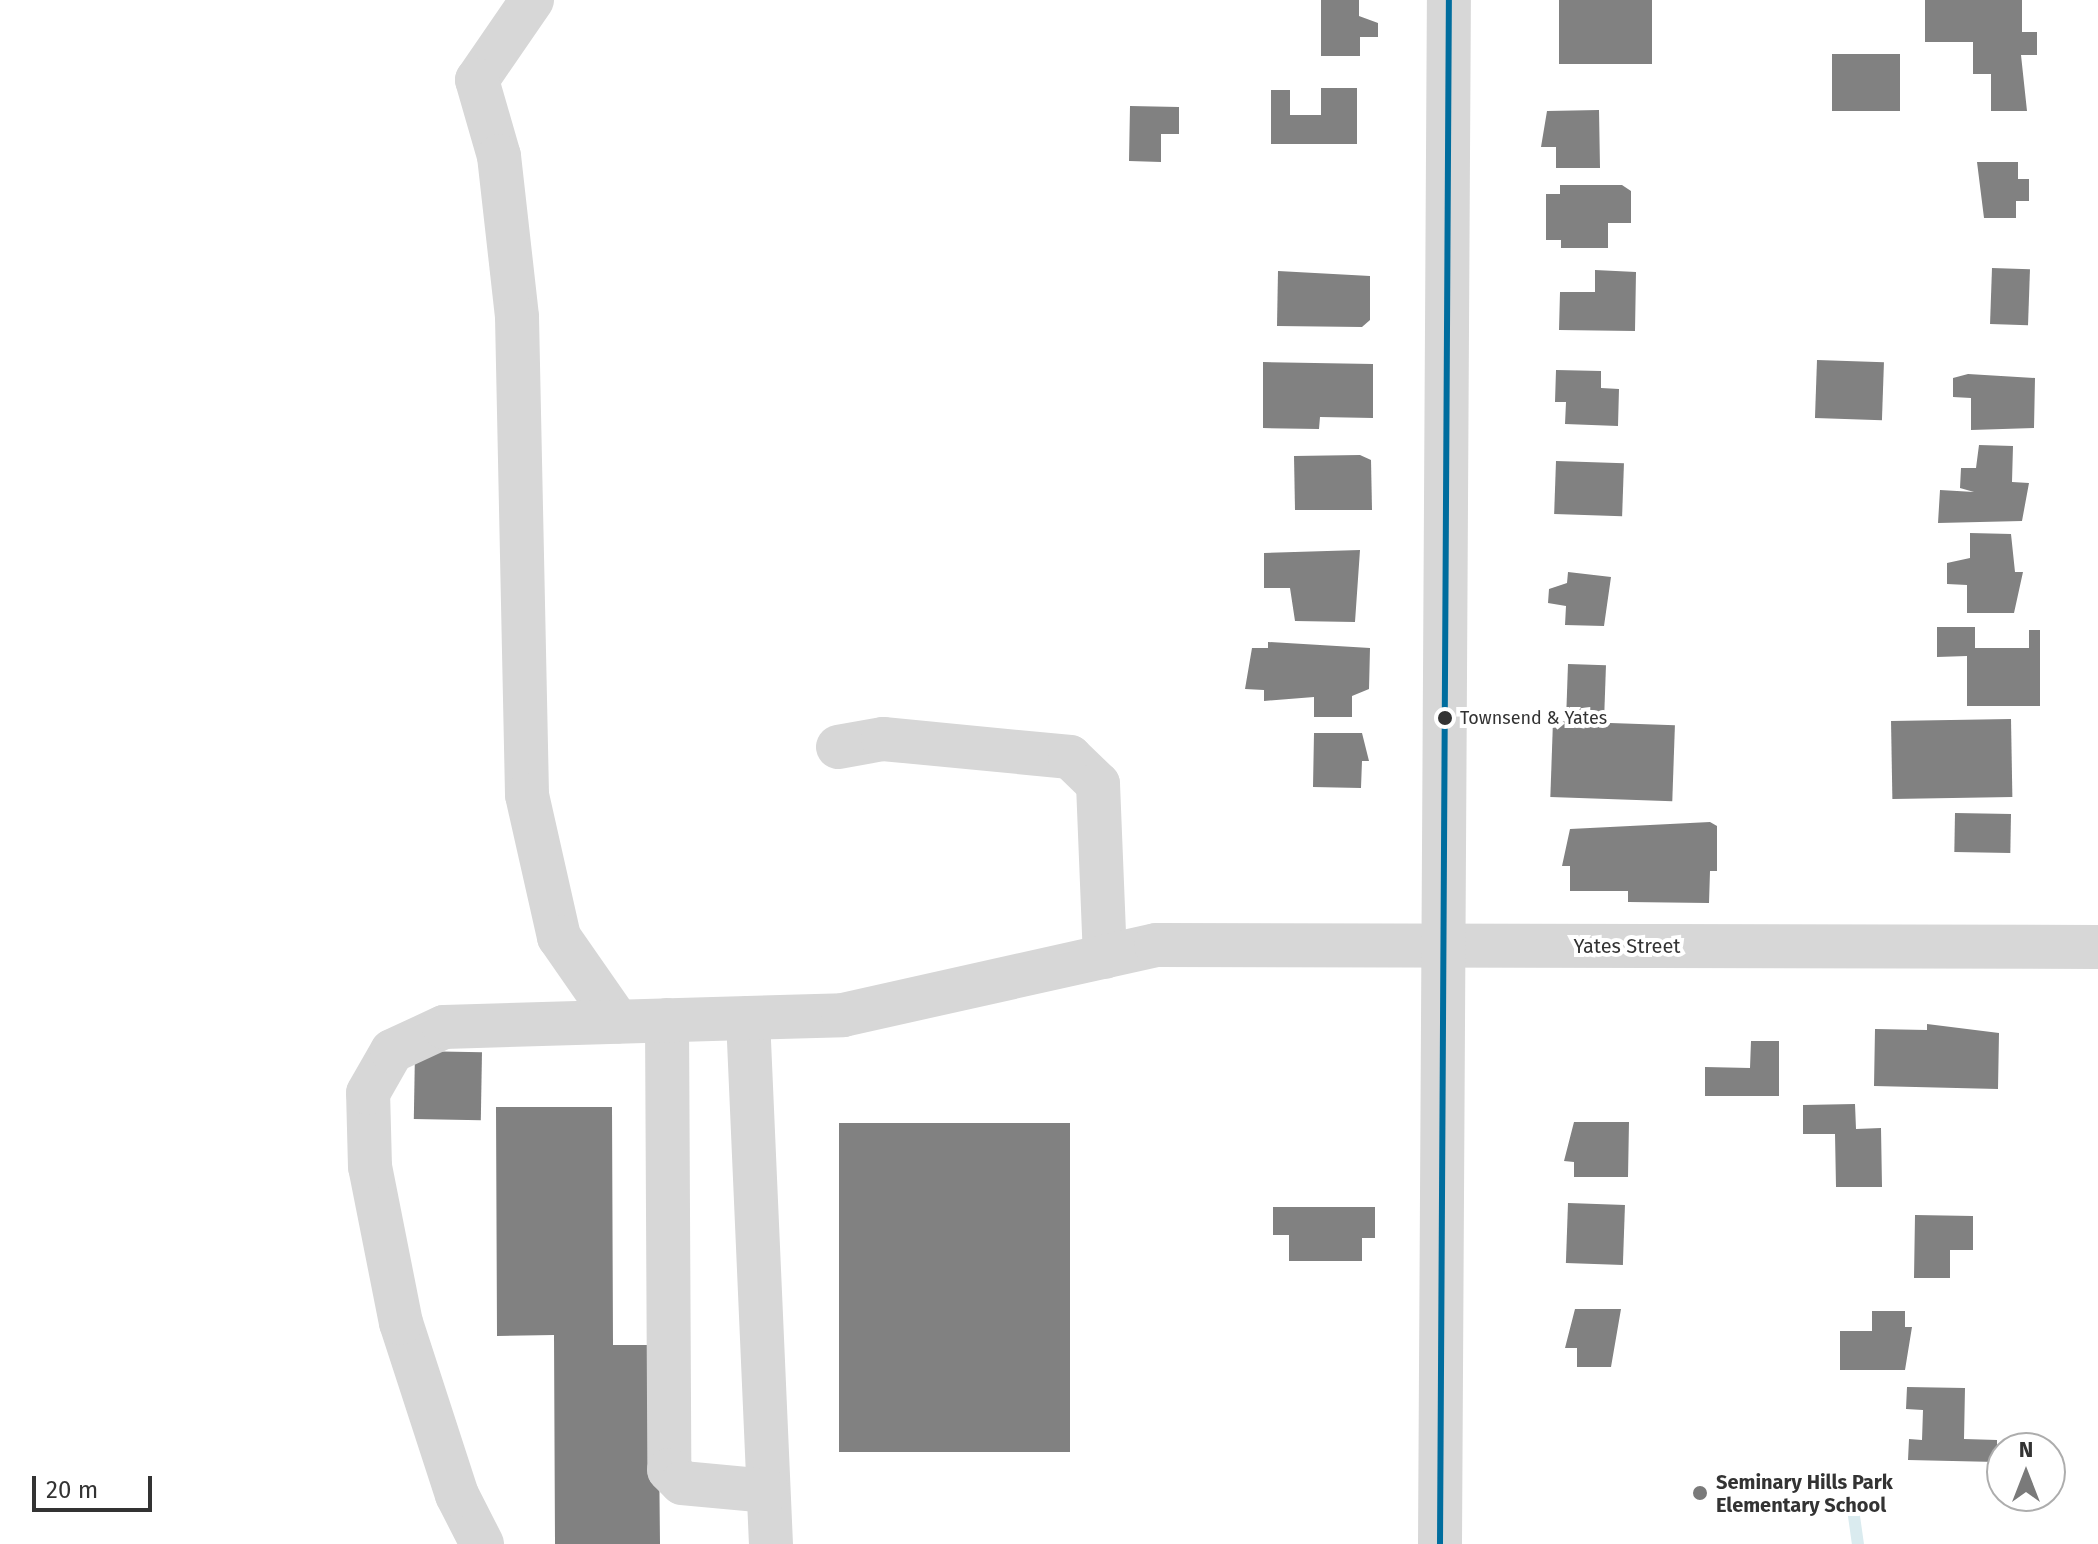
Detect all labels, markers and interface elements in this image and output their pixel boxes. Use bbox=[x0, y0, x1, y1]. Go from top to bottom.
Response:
place label: Townsend & Yates bbox=[1460, 707, 1607, 729]
marker: Townsend & Yates bbox=[1437, 710, 1453, 726]
street label: Yates Street bbox=[1573, 934, 1681, 958]
north arrow bbox=[1986, 1432, 2066, 1512]
text: N bbox=[2019, 1436, 2033, 1463]
scale bar bbox=[36, 1460, 156, 1510]
place label: Seminary Hills Park Elementary School bbox=[1716, 1470, 1893, 1517]
text: 20 m bbox=[46, 1476, 98, 1504]
marker: Seminary Hills Park Elementary School bbox=[1691, 1484, 1709, 1502]

